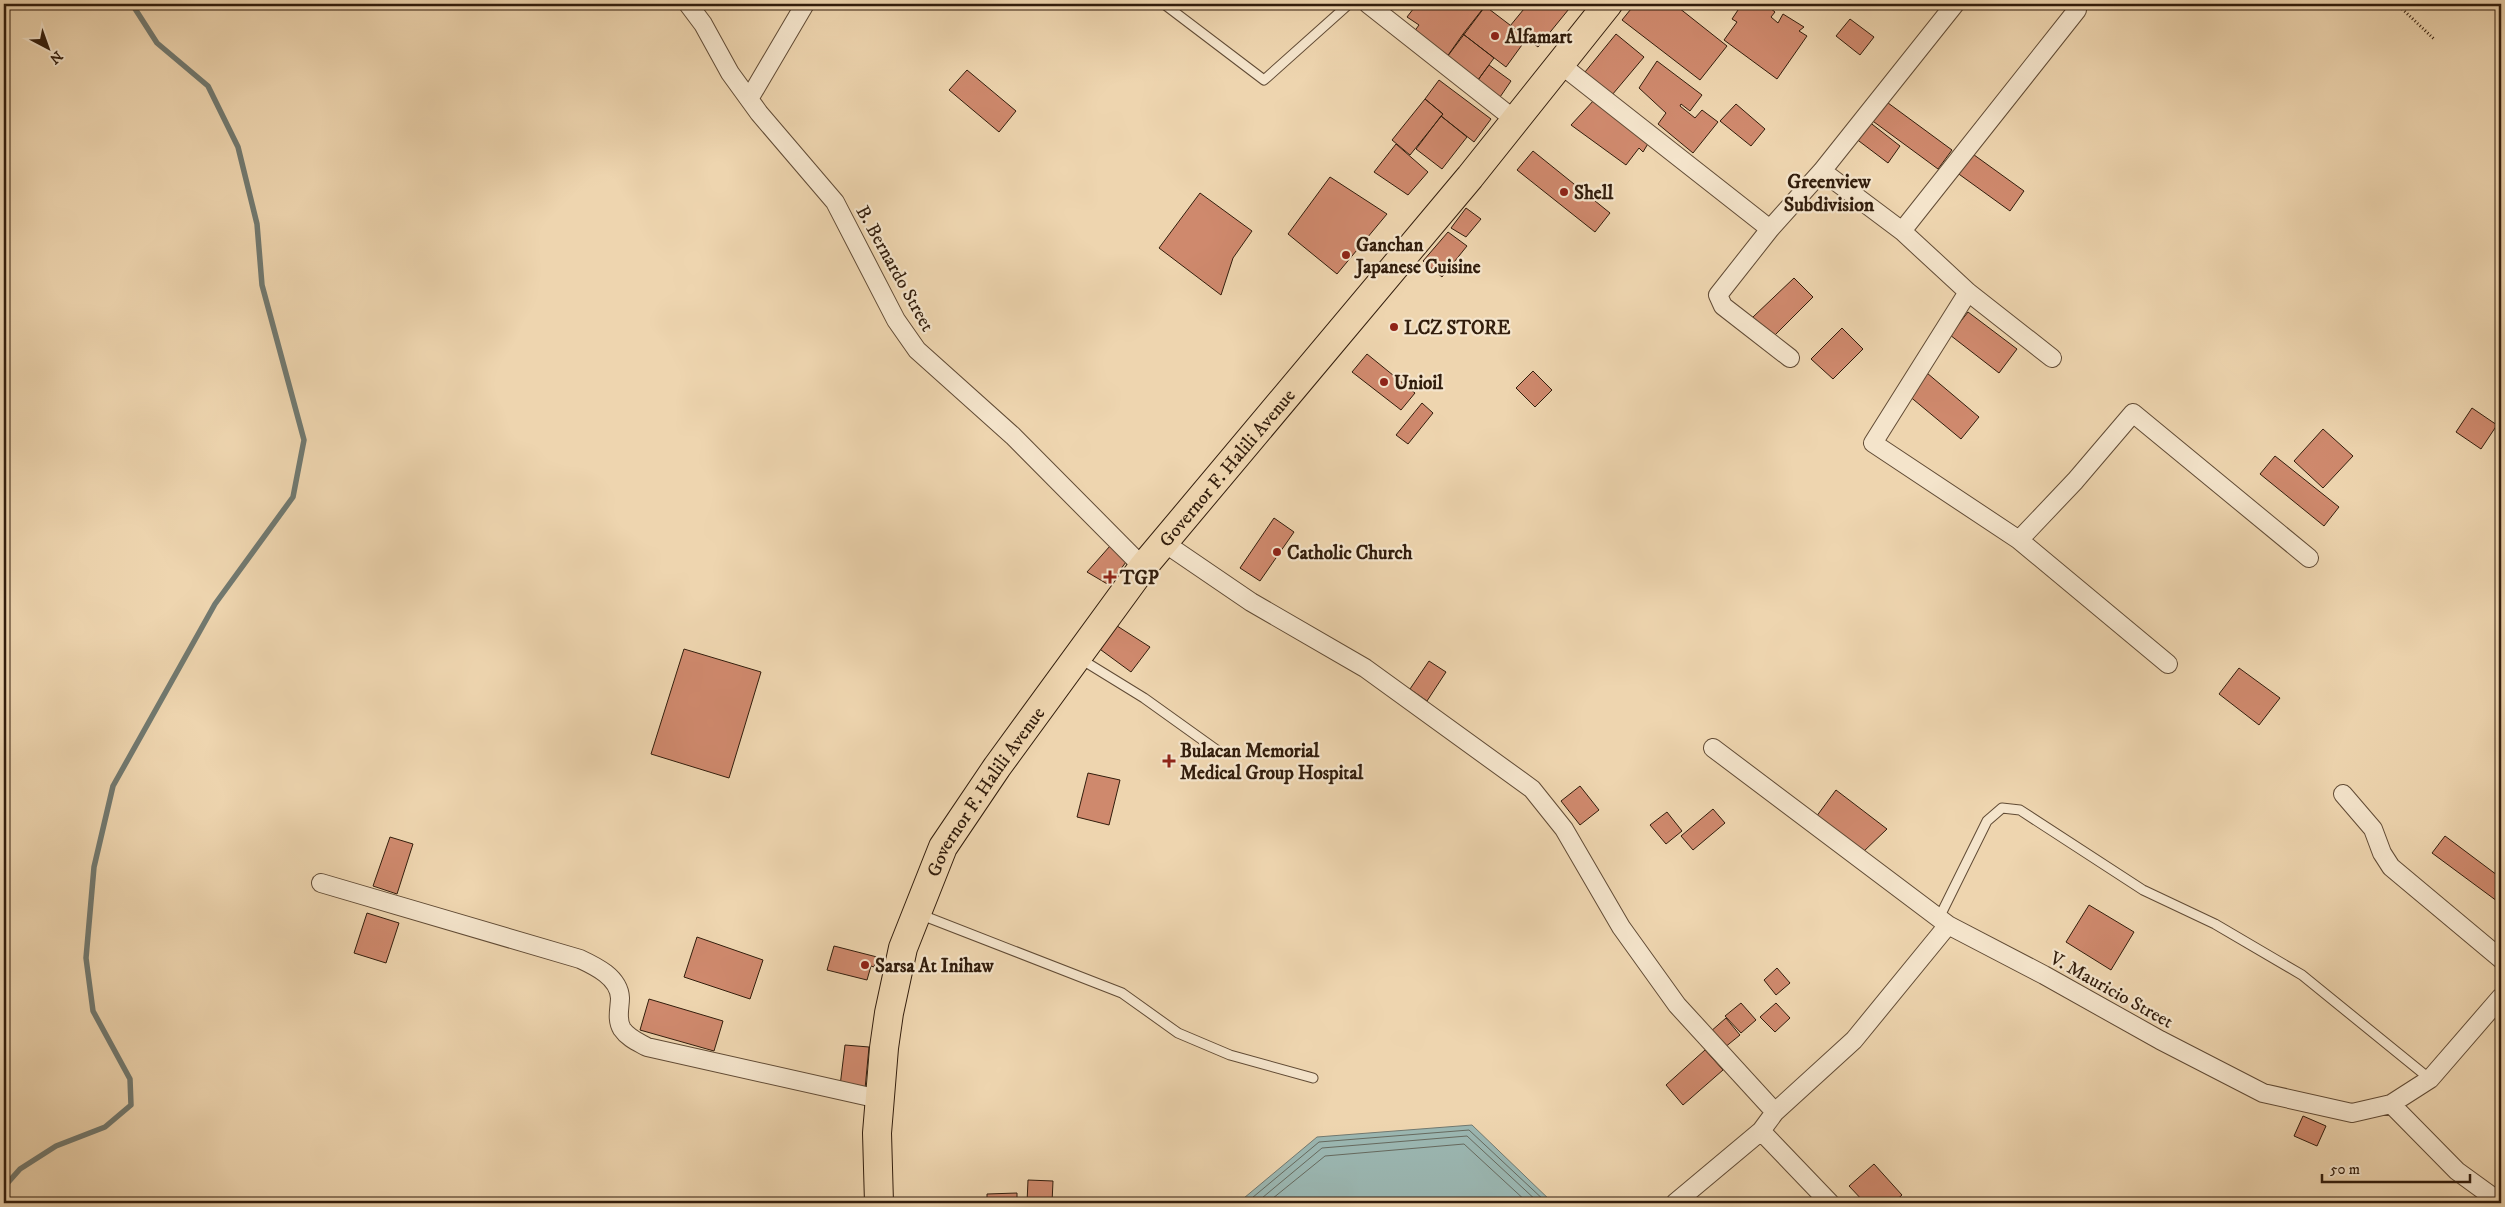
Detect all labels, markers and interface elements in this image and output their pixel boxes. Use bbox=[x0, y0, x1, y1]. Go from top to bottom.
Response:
north arrow bbox=[22, 22, 72, 72]
place label: Alfamart bbox=[1504, 26, 1573, 49]
marker: Alfamart bbox=[1489, 30, 1501, 42]
text: N bbox=[45, 46, 66, 68]
district label: Greenview Subdivision bbox=[1784, 170, 1875, 218]
place label: Shell bbox=[1574, 182, 1613, 205]
marker: Shell bbox=[1558, 186, 1570, 198]
street label: B. Bernardo Street bbox=[851, 202, 939, 336]
place label: Ganchan Japanese Cuisine bbox=[1354, 234, 1481, 279]
marker: Ganchan Japanese Cuisine bbox=[1340, 249, 1352, 261]
place label: LCZ STORE bbox=[1404, 317, 1511, 340]
marker: LCZ STORE bbox=[1388, 321, 1400, 333]
place label: Unioil bbox=[1394, 372, 1443, 395]
marker: Unioil bbox=[1378, 376, 1390, 388]
street label: Governor F. Halili Avenue bbox=[1155, 384, 1301, 552]
place label: Catholic Church bbox=[1287, 542, 1414, 565]
marker: Catholic Church bbox=[1271, 546, 1283, 558]
place label: TGP bbox=[1119, 567, 1159, 590]
marker: TGP bbox=[1104, 571, 1116, 583]
street label: Governor F. Halili Avenue bbox=[922, 702, 1050, 880]
place label: Bulacan Memorial Medical Group Hospital bbox=[1180, 740, 1364, 785]
marker: Bulacan Memorial Medical Group Hospital bbox=[1162, 754, 1176, 768]
street label: V. Mauricio Street bbox=[2045, 946, 2177, 1034]
place label: Sarsa At Inihaw bbox=[875, 955, 994, 978]
marker: Sarsa At Inihaw bbox=[859, 959, 871, 971]
scale bar bbox=[2322, 1152, 2470, 1184]
text: 50 m bbox=[2330, 1160, 2360, 1179]

